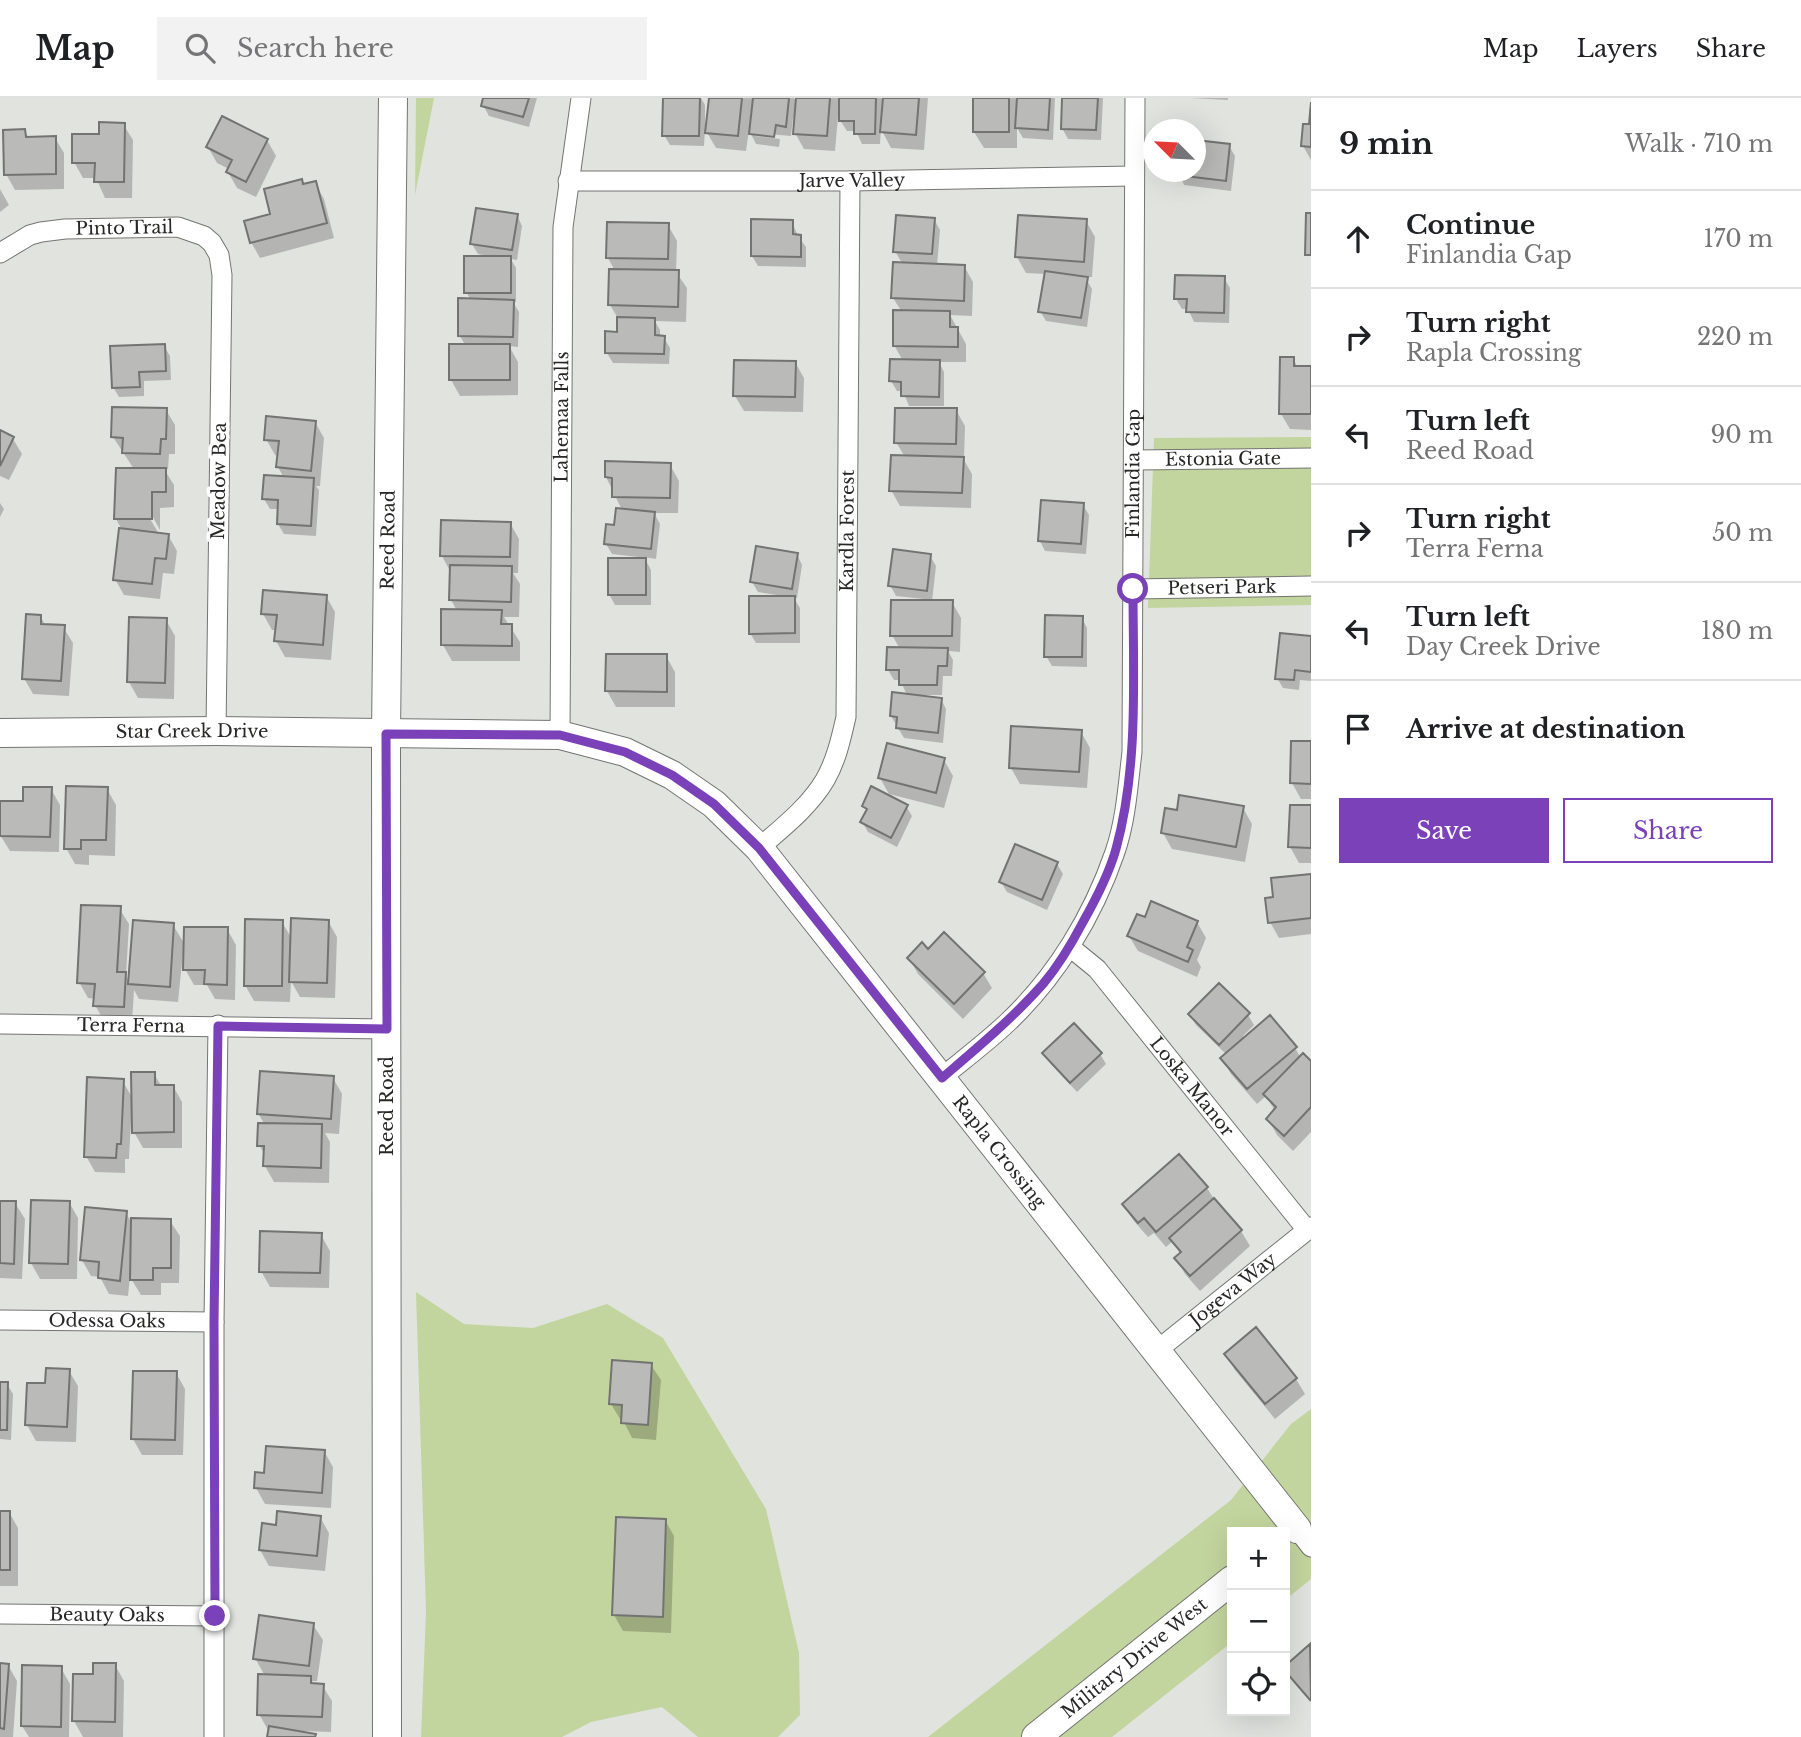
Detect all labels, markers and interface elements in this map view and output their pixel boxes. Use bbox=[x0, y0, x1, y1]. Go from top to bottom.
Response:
search box bbox=[157, 17, 647, 80]
text: Map bbox=[35, 28, 115, 69]
icon: search bbox=[181, 29, 219, 67]
text: Search here bbox=[237, 32, 394, 64]
text: Map bbox=[1483, 34, 1539, 63]
text: Layers bbox=[1577, 34, 1658, 63]
text: Share bbox=[1696, 34, 1766, 63]
north arrow bbox=[1143, 119, 1206, 182]
text: 9 min bbox=[1339, 125, 1433, 162]
text: Walk · 710 m bbox=[1625, 130, 1773, 158]
street label: Jarve Valley bbox=[797, 169, 906, 192]
text: Continue bbox=[1406, 209, 1535, 241]
street label: Pinto Trail bbox=[75, 216, 174, 240]
icon: ahead bbox=[1339, 220, 1377, 258]
text: 170 m bbox=[1703, 225, 1773, 253]
text: Finlandia Gap bbox=[1406, 241, 1572, 269]
text: Turn right bbox=[1406, 307, 1551, 339]
icon: right bbox=[1339, 318, 1377, 356]
text: 220 m bbox=[1697, 323, 1773, 351]
text: Rapla Crossing bbox=[1406, 339, 1582, 367]
street label: Lahemaa Falls bbox=[550, 351, 573, 483]
text: Turn left bbox=[1406, 405, 1530, 437]
street label: Finlandia Gap bbox=[1122, 409, 1145, 539]
icon: left bbox=[1339, 416, 1377, 454]
text: 90 m bbox=[1711, 421, 1773, 449]
street label: Meadow Bea bbox=[207, 422, 231, 540]
text: Reed Road bbox=[1406, 437, 1534, 465]
street label: Estonia Gate bbox=[1165, 447, 1281, 471]
street label: Kardla Forest bbox=[836, 469, 859, 592]
street label: Reed Road bbox=[377, 490, 400, 590]
text: Turn right bbox=[1406, 503, 1551, 535]
icon: right bbox=[1339, 514, 1377, 552]
text: 50 m bbox=[1712, 519, 1773, 547]
text: Terra Ferna bbox=[1406, 535, 1543, 563]
route start bbox=[1117, 573, 1148, 604]
street label: Petseri Park bbox=[1167, 576, 1277, 599]
text: Turn left bbox=[1406, 601, 1530, 633]
icon: left bbox=[1339, 612, 1377, 650]
text: 180 m bbox=[1701, 617, 1773, 645]
text: Day Creek Drive bbox=[1406, 633, 1601, 661]
icon: arrive bbox=[1339, 710, 1377, 748]
text: Arrive at destination bbox=[1406, 713, 1686, 745]
street label: Star Creek Drive bbox=[116, 720, 268, 743]
button: Save bbox=[1339, 798, 1549, 863]
button: Share bbox=[1563, 798, 1773, 863]
street label: Terra Ferna bbox=[77, 1014, 185, 1037]
street label: Loska Manor bbox=[1145, 1033, 1239, 1141]
street label: Reed Road bbox=[376, 1056, 398, 1156]
street label: Rapla Crossing bbox=[948, 1091, 1051, 1213]
street label: Jogeva Way bbox=[1184, 1248, 1281, 1332]
street label: Odessa Oaks bbox=[48, 1309, 166, 1333]
map controls bbox=[1227, 1527, 1290, 1716]
button: + bbox=[1227, 1527, 1290, 1590]
button: − bbox=[1227, 1590, 1290, 1653]
street label: Military Drive West bbox=[1057, 1593, 1212, 1723]
route end bbox=[199, 1600, 230, 1631]
street label: Beauty Oaks bbox=[49, 1603, 165, 1627]
button: locate bbox=[1227, 1653, 1290, 1716]

